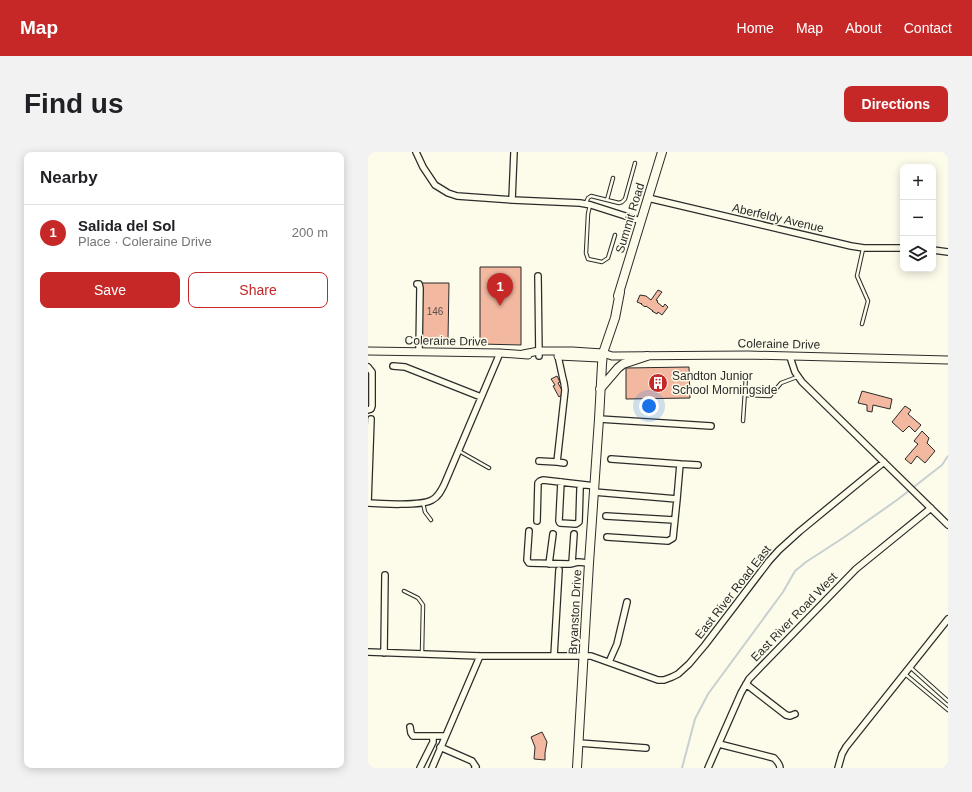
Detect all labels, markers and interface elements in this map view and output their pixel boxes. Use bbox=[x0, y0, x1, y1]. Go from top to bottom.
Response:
text: Map bbox=[20, 17, 58, 38]
text: Home bbox=[737, 20, 774, 36]
text: Map bbox=[796, 20, 823, 36]
text: About bbox=[845, 20, 882, 36]
text: Contact bbox=[904, 20, 952, 36]
button: Directions bbox=[844, 86, 948, 122]
text: Find us bbox=[24, 88, 124, 119]
map controls bbox=[900, 164, 936, 272]
button: + bbox=[900, 164, 936, 200]
text: Nearby bbox=[40, 168, 98, 187]
street label: Summit Road bbox=[613, 181, 647, 255]
button: − bbox=[900, 200, 936, 236]
street label: Aberfeldy Avenue bbox=[731, 201, 826, 235]
text: Salida del Sol bbox=[78, 217, 176, 234]
text: 1 bbox=[49, 225, 57, 240]
text: 200 m bbox=[292, 225, 328, 240]
text: Place · Coleraine Drive bbox=[78, 234, 212, 249]
button: layers bbox=[900, 236, 936, 272]
button: Save bbox=[40, 272, 180, 308]
button: Share bbox=[188, 272, 328, 308]
pin: 1 bbox=[487, 273, 513, 306]
house number: 146 bbox=[427, 306, 444, 317]
street label: Coleraine Drive bbox=[405, 333, 488, 349]
street label: Coleraine Drive bbox=[738, 336, 821, 352]
place label: Sandton Junior School Morningside bbox=[672, 369, 778, 397]
building icon: Sandton Junior School Morningside bbox=[647, 372, 669, 394]
your location bbox=[639, 396, 659, 416]
street label: East River Road East bbox=[692, 542, 774, 642]
street label: Bryanston Drive bbox=[566, 569, 584, 655]
street label: East River Road West bbox=[748, 569, 840, 664]

